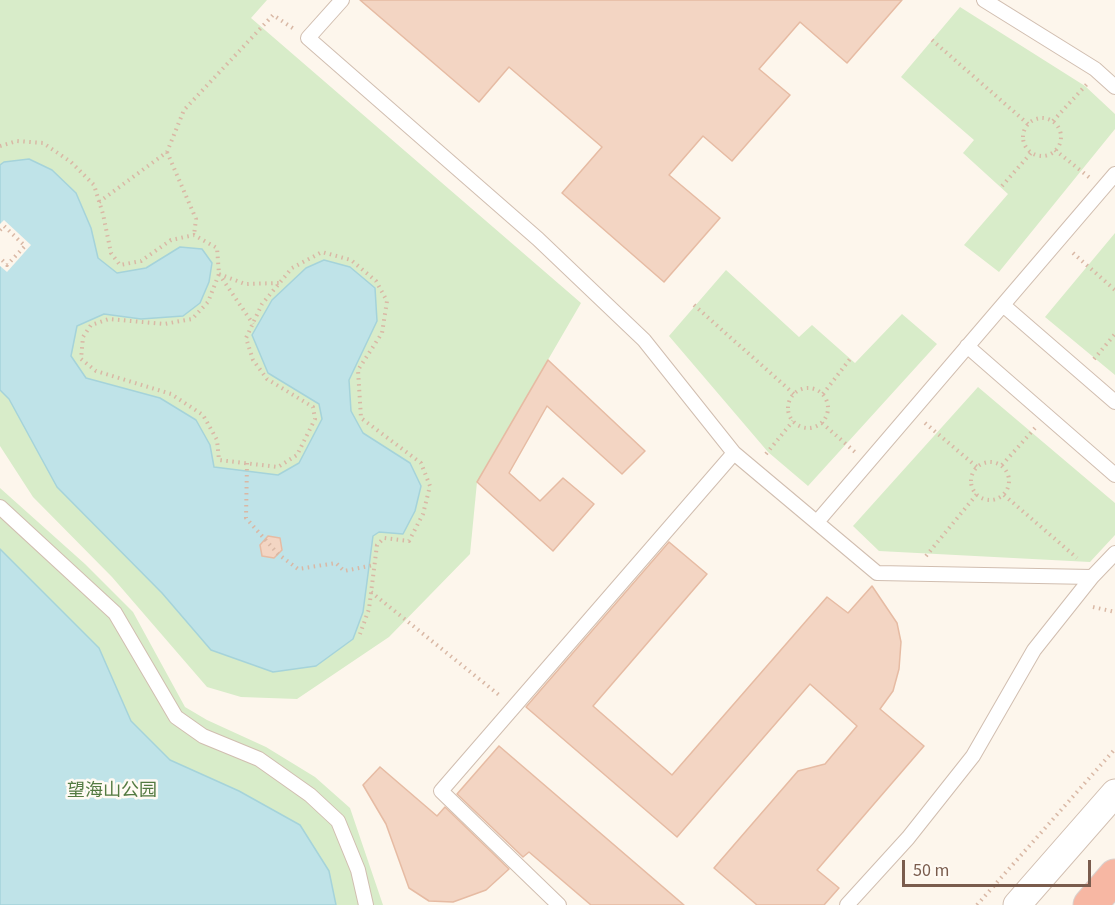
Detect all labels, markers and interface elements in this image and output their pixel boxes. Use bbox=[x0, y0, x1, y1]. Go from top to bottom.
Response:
park label: 望海山公园 bbox=[67, 781, 157, 803]
scale bar bbox=[905, 848, 1094, 886]
text: 50 m bbox=[913, 858, 949, 883]

